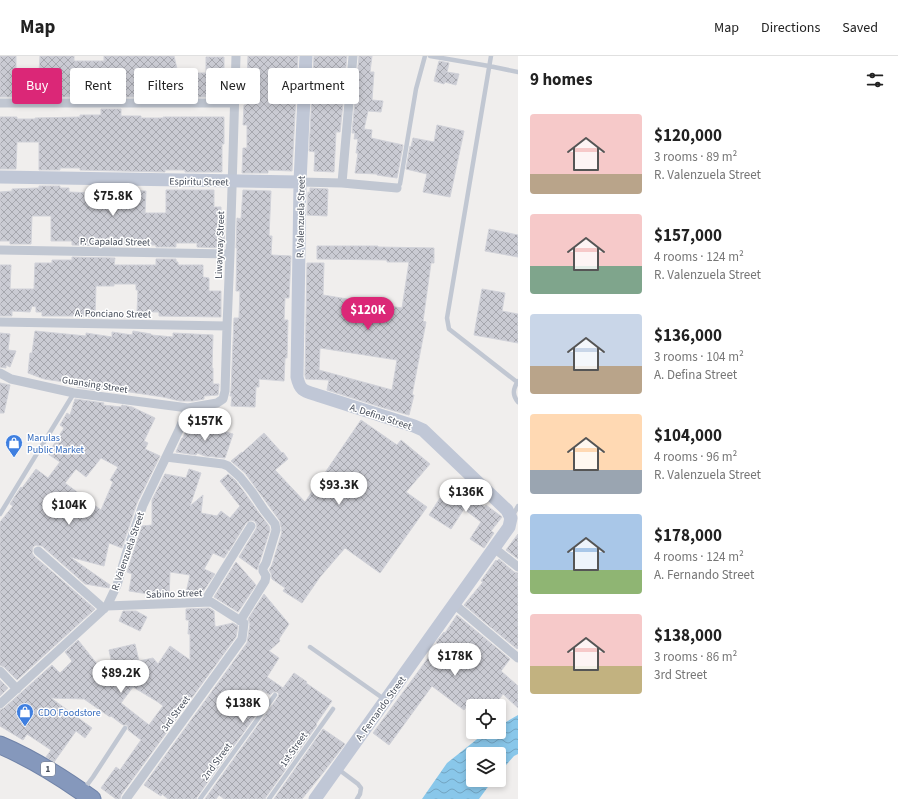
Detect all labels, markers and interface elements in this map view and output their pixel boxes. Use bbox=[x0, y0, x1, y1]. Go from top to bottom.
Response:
text: Map bbox=[20, 14, 55, 41]
text: Map bbox=[714, 18, 739, 38]
text: Directions bbox=[761, 18, 820, 38]
text: Saved bbox=[842, 18, 878, 38]
chip: Buy bbox=[12, 68, 62, 104]
chip: Rent bbox=[70, 68, 126, 104]
chip: Filters bbox=[134, 68, 198, 104]
chip: New bbox=[206, 68, 260, 104]
chip: Apartment bbox=[268, 68, 359, 104]
text: 9 homes bbox=[530, 68, 592, 92]
icon: filters bbox=[864, 69, 886, 91]
text: $120,000 bbox=[654, 124, 722, 148]
icon: home bbox=[562, 130, 610, 178]
text: 3 rooms · 89 m² bbox=[654, 148, 737, 166]
text: R. Valenzuela Street bbox=[654, 166, 761, 184]
street label: Espiritu Street bbox=[169, 174, 229, 190]
street label: R. Valenzuela Street bbox=[293, 175, 309, 258]
pin: $75.8K bbox=[80, 183, 146, 217]
text: $75.8K bbox=[93, 187, 133, 205]
street label: Liwayway Street bbox=[212, 210, 228, 279]
text: $157,000 bbox=[654, 224, 722, 248]
icon: home bbox=[562, 230, 610, 278]
street label: P. Capalad Street bbox=[80, 234, 151, 250]
text: 4 rooms · 124 m² bbox=[654, 248, 744, 266]
text: R. Valenzuela Street bbox=[654, 266, 761, 284]
pin: $120K bbox=[340, 297, 396, 331]
text: $120K bbox=[350, 301, 386, 319]
street label: A. Ponciano Street bbox=[75, 306, 152, 322]
text: $136,000 bbox=[654, 324, 722, 348]
icon: home bbox=[562, 330, 610, 378]
text: 3 rooms · 104 m² bbox=[654, 348, 744, 366]
text: A. Defina Street bbox=[654, 366, 737, 384]
street label: Guansing Street bbox=[61, 373, 129, 397]
street label: A. Defina Street bbox=[348, 400, 414, 434]
pin: $157K bbox=[177, 408, 233, 442]
text: $157K bbox=[187, 412, 223, 430]
text: $104,000 bbox=[654, 424, 722, 448]
icon: home bbox=[562, 430, 610, 478]
place label: Marulas Public Market bbox=[27, 431, 85, 457]
shop icon: Marulas Public Market bbox=[4, 433, 24, 458]
text: 4 rooms · 96 m² bbox=[654, 448, 737, 466]
text: R. Valenzuela Street bbox=[654, 466, 761, 484]
pin: $93.3K bbox=[306, 472, 372, 506]
text: $93.3K bbox=[319, 476, 359, 494]
pin: $136K bbox=[438, 479, 494, 513]
text: $136K bbox=[448, 483, 484, 501]
pin: $104K bbox=[41, 492, 97, 526]
text: $104K bbox=[51, 496, 87, 514]
street label: R. Valenzuela Street bbox=[108, 510, 148, 593]
text: $178,000 bbox=[654, 524, 722, 548]
icon: home bbox=[562, 530, 610, 578]
text: 4 rooms · 124 m² bbox=[654, 548, 744, 566]
text: A. Fernando Street bbox=[654, 566, 754, 584]
street label: Sabino Street bbox=[146, 586, 203, 602]
text: $138,000 bbox=[654, 624, 722, 648]
icon: home bbox=[562, 630, 610, 678]
pin: $178K bbox=[427, 643, 483, 677]
text: $178K bbox=[437, 647, 473, 665]
text: 3 rooms · 86 m² bbox=[654, 648, 737, 666]
pin: $89.2K bbox=[88, 660, 154, 694]
text: $89.2K bbox=[101, 664, 141, 682]
text: 3rd Street bbox=[654, 666, 707, 684]
street label: A. Fernando Street bbox=[352, 673, 410, 744]
pin: $138K bbox=[215, 690, 271, 724]
street label: 3rd Street bbox=[158, 692, 194, 734]
text: $138K bbox=[225, 694, 261, 712]
map controls bbox=[466, 699, 506, 787]
button: locate bbox=[466, 699, 506, 739]
shop icon: CDO Foodstore bbox=[15, 702, 35, 727]
place label: CDO Foodstore bbox=[38, 706, 101, 720]
street label: 1st Street bbox=[277, 729, 311, 770]
street label: 2nd Street bbox=[198, 740, 235, 783]
button: layers bbox=[466, 747, 506, 787]
road number: 1 bbox=[41, 762, 55, 776]

